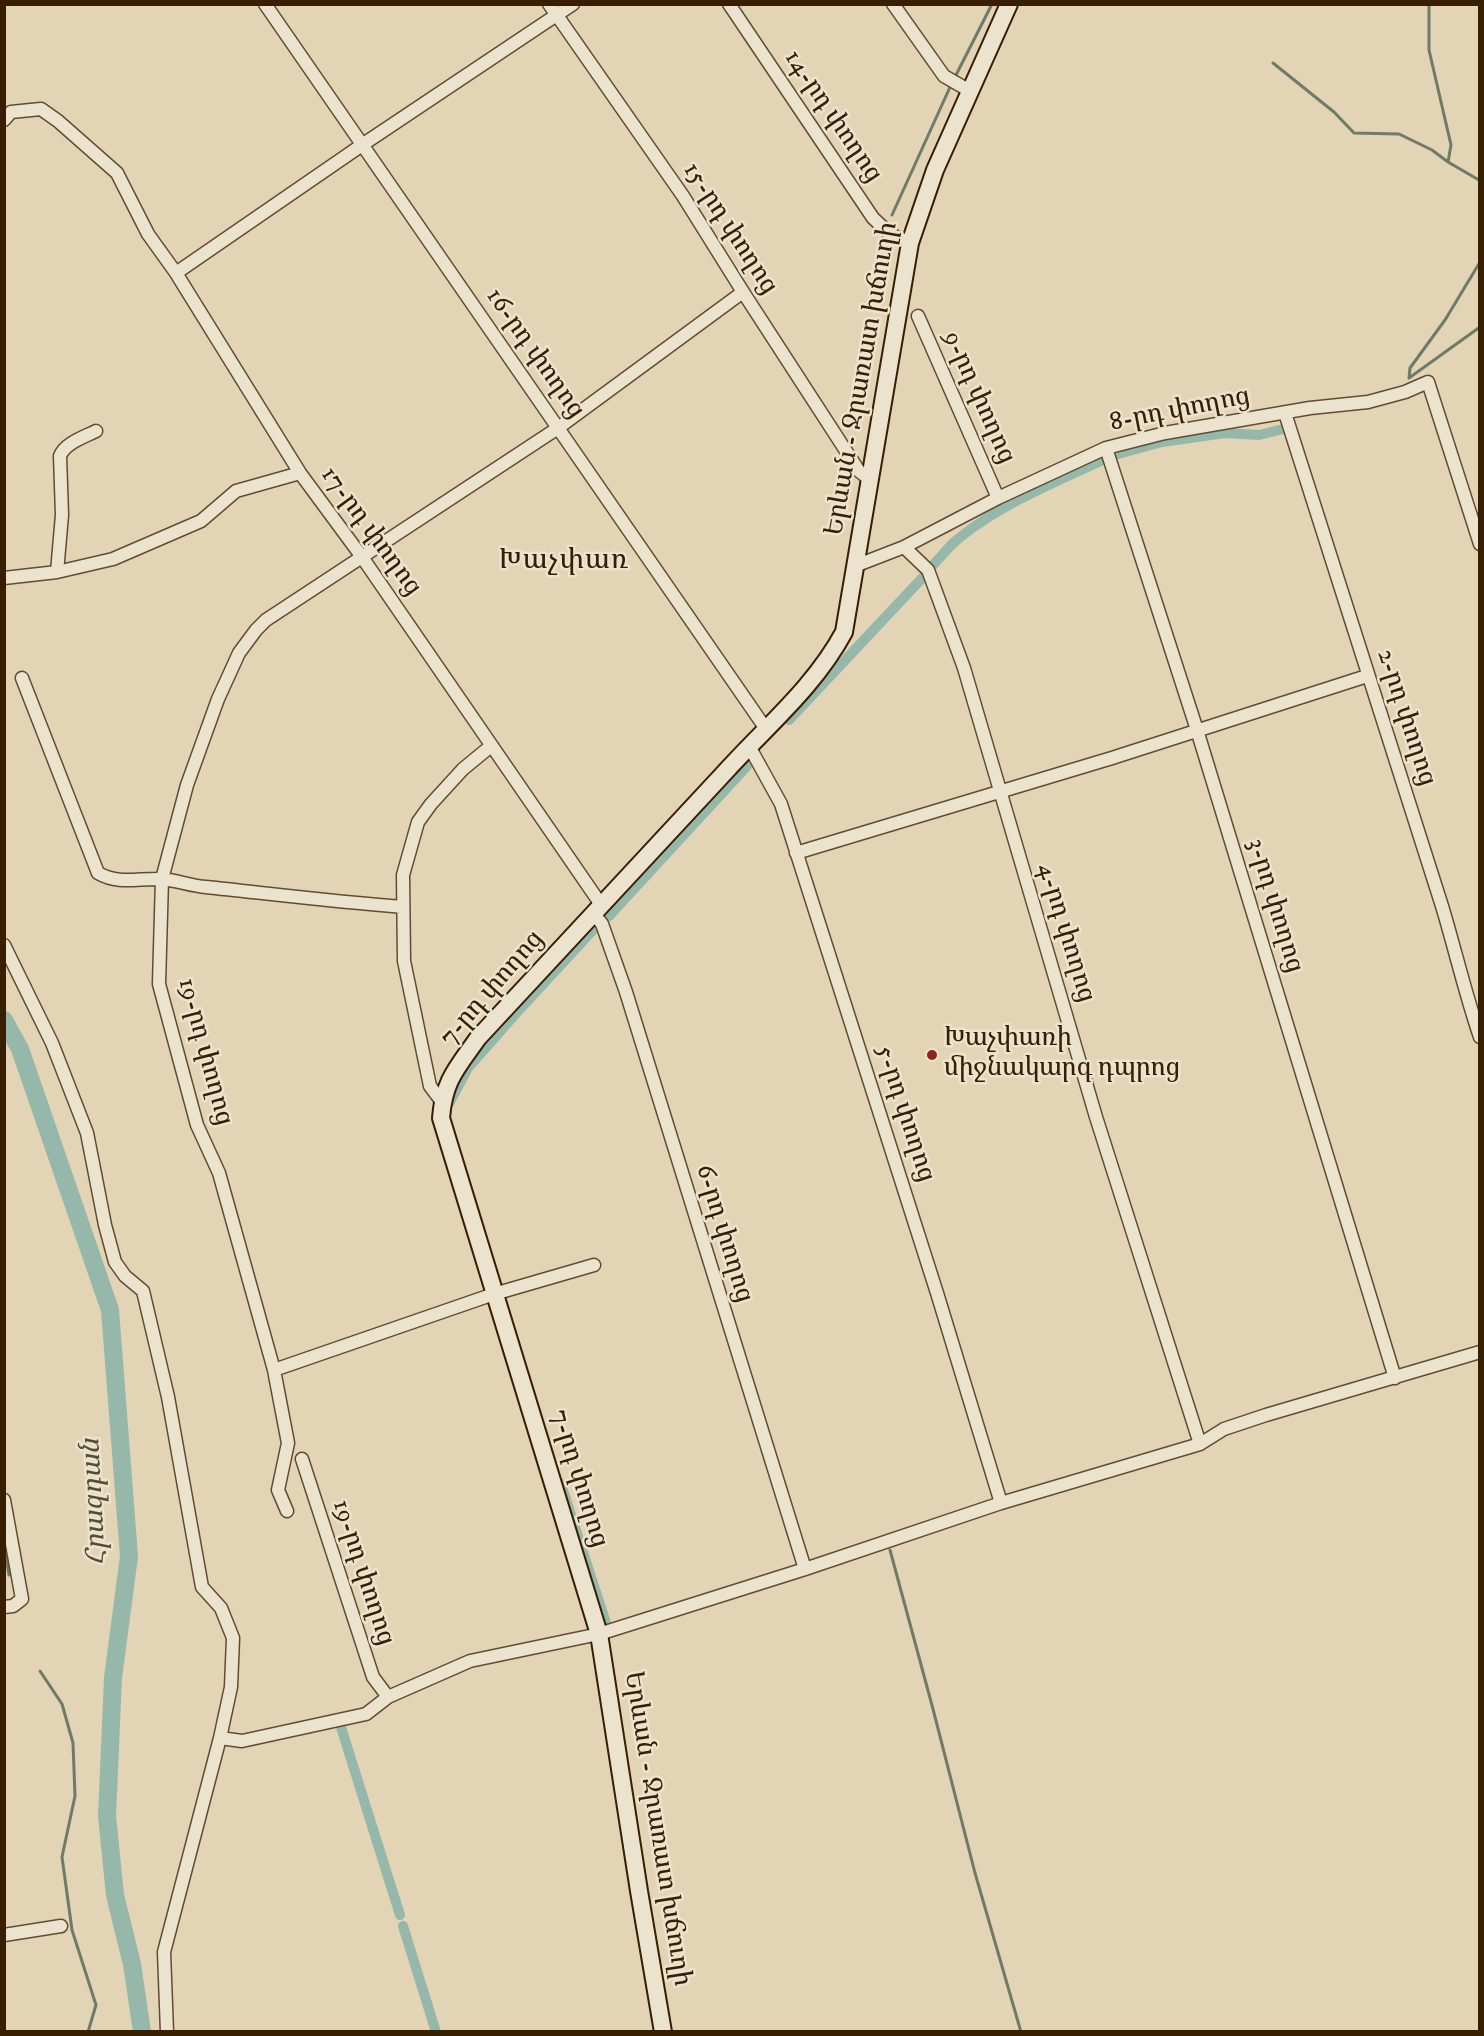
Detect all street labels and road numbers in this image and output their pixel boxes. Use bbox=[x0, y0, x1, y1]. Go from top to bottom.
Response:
street label: 14-րդ փողոց bbox=[776, 45, 888, 189]
street label: 15-րդ փողոց bbox=[675, 157, 783, 301]
street label: Երևան - Ջրառատ խճուղի bbox=[820, 220, 906, 538]
street label: 16-րդ փողոց bbox=[478, 283, 590, 425]
street label: 9-րդ փողոց bbox=[935, 327, 1021, 469]
street label: 8-րդ փողոց bbox=[1107, 382, 1253, 440]
street label: 17-րդ փողոց bbox=[313, 461, 427, 603]
street label: 2-րդ փողոց bbox=[1368, 646, 1442, 790]
street label: 3-րդ փողոց bbox=[1239, 835, 1309, 977]
street label: 4-րդ փողոց bbox=[1029, 860, 1101, 1006]
street label: 7-րդ փողոց bbox=[434, 925, 552, 1053]
street label: 19-րդ փողոց bbox=[169, 975, 239, 1129]
street label: 5-րդ փողոց bbox=[867, 1042, 941, 1186]
street label: 6-րդ փողոց bbox=[687, 1161, 759, 1307]
street label: 7-րդ փողոց bbox=[542, 1406, 614, 1552]
street label: 19-րդ փողոց bbox=[324, 1496, 400, 1650]
street label: Երևան - Ջրառատ խճուղի bbox=[616, 1670, 696, 1988]

